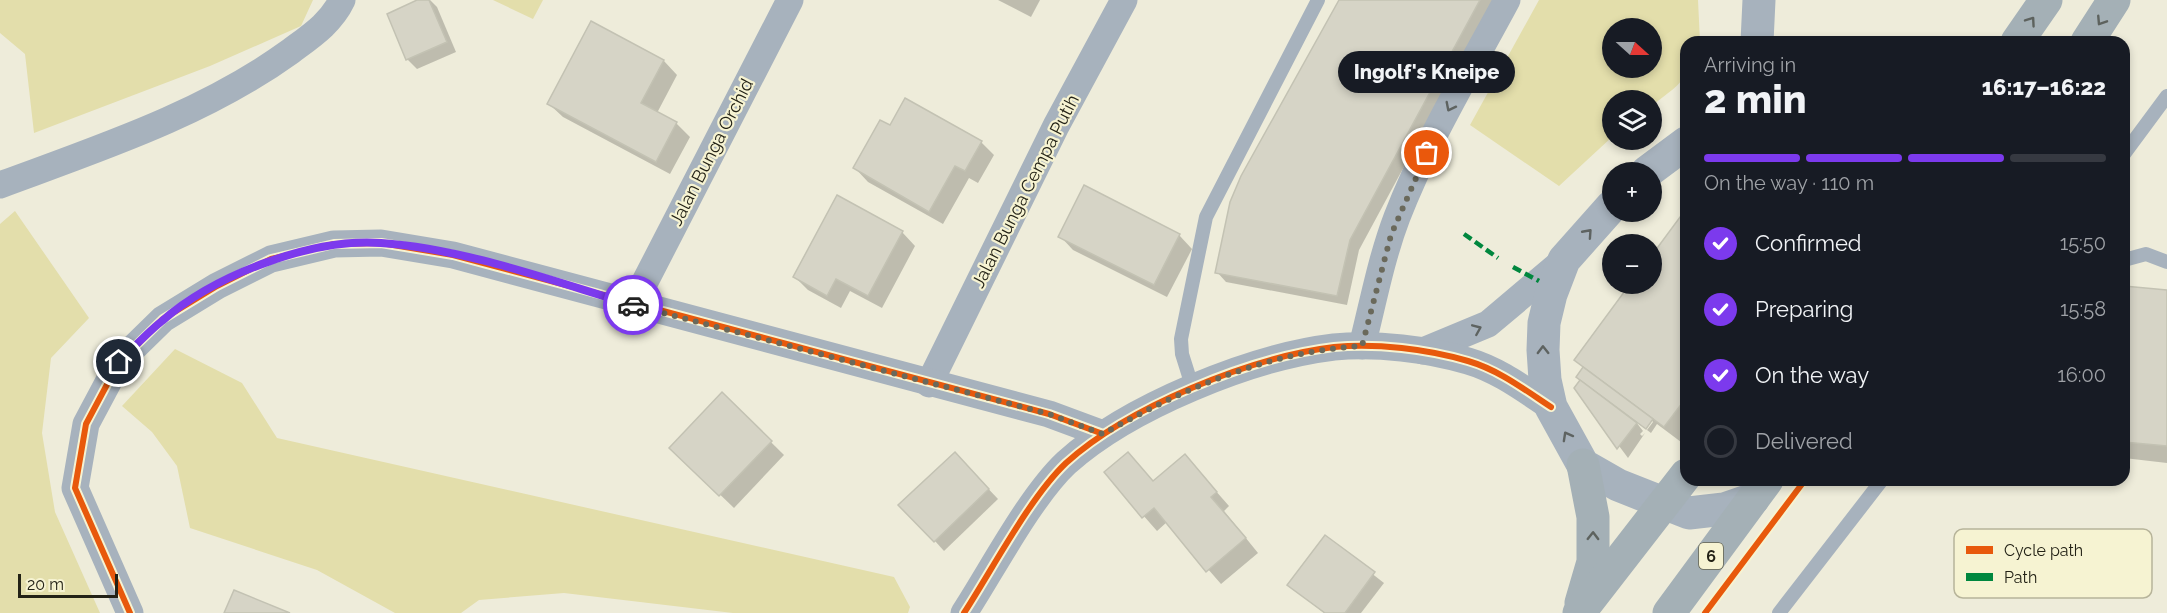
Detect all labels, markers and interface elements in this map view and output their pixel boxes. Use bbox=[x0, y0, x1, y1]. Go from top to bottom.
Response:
one-way arrow bbox=[2096, 15, 2108, 25]
one-way arrow bbox=[2024, 17, 2035, 28]
north arrow bbox=[1602, 18, 1662, 78]
map controls bbox=[1602, 18, 1662, 294]
callout: Ingolf's Kneipe bbox=[1338, 51, 1516, 93]
text: Arriving in bbox=[1704, 53, 1796, 77]
text: Ingolf's Kneipe bbox=[1354, 60, 1499, 84]
text: 16:17–16:22 bbox=[1982, 74, 2106, 100]
street label: Jalan Bunga Orchid bbox=[665, 75, 757, 229]
text: 2 min bbox=[1704, 76, 1807, 122]
button: layers bbox=[1602, 90, 1662, 150]
street label: Jalan Bunga Cempa Putih bbox=[967, 91, 1083, 291]
one-way arrow bbox=[1446, 101, 1457, 111]
pin bbox=[1401, 127, 1452, 178]
icon: bag bbox=[1410, 136, 1443, 169]
button: + bbox=[1602, 162, 1662, 222]
text: On the way · 110 m bbox=[1704, 171, 1874, 195]
icon: check bbox=[1704, 227, 1737, 260]
one-way arrow bbox=[1581, 229, 1592, 240]
text: Confirmed bbox=[1755, 230, 1862, 256]
text: 15:50 bbox=[2060, 231, 2106, 255]
button: − bbox=[1602, 234, 1662, 294]
courier bbox=[603, 275, 663, 335]
icon: car bbox=[617, 289, 650, 322]
icon: check bbox=[1704, 293, 1737, 326]
text: Preparing bbox=[1755, 296, 1853, 322]
text: 15:58 bbox=[2060, 297, 2106, 321]
one-way arrow bbox=[1471, 324, 1482, 336]
pin bbox=[93, 336, 144, 387]
icon: home bbox=[102, 345, 135, 378]
one-way arrow bbox=[1537, 345, 1550, 354]
icon: check bbox=[1704, 359, 1737, 392]
text: On the way bbox=[1755, 362, 1869, 388]
text: 16:00 bbox=[2057, 363, 2106, 387]
text: Delivered bbox=[1755, 428, 1853, 454]
one-way arrow bbox=[1563, 432, 1574, 442]
legend bbox=[1954, 529, 2152, 598]
one-way arrow bbox=[1587, 531, 1599, 540]
text: Cycle path bbox=[2004, 541, 2083, 560]
road number: 6 bbox=[1699, 543, 1723, 569]
text: Path bbox=[2004, 568, 2037, 587]
scale bar bbox=[18, 571, 118, 598]
text: 20 m bbox=[27, 575, 64, 594]

